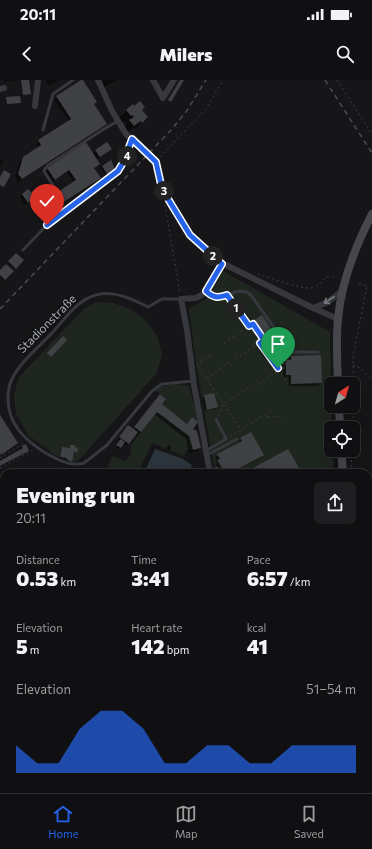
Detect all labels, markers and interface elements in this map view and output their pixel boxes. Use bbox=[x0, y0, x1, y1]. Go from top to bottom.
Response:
text: 20:11 bbox=[20, 5, 56, 23]
icon: back bbox=[16, 43, 38, 65]
text: Milers bbox=[159, 43, 213, 65]
icon: search bbox=[334, 43, 356, 65]
pin: 4 bbox=[117, 146, 137, 166]
text: 4 bbox=[124, 149, 130, 162]
pin: 3 bbox=[154, 181, 174, 201]
pin bbox=[30, 184, 64, 225]
text: 3 bbox=[161, 184, 167, 197]
icon: check bbox=[36, 190, 58, 212]
pin: 2 bbox=[203, 246, 223, 266]
text: 2 bbox=[210, 249, 216, 262]
street label: Stadionstraße bbox=[14, 291, 78, 355]
one-way arrow bbox=[323, 297, 335, 305]
pin: 1 bbox=[226, 298, 246, 318]
text: 1 bbox=[234, 301, 238, 314]
pin bbox=[261, 327, 295, 368]
icon: arrive bbox=[267, 333, 289, 355]
north arrow bbox=[324, 377, 360, 413]
map controls bbox=[324, 377, 360, 457]
button: locate bbox=[324, 421, 360, 457]
text: Evening run bbox=[16, 481, 135, 508]
button: share bbox=[314, 482, 356, 524]
text: 20:11 bbox=[16, 510, 46, 526]
text: Distance bbox=[16, 553, 60, 566]
text: Time bbox=[131, 553, 157, 566]
text: Pace bbox=[247, 553, 271, 566]
text: 0.53 bbox=[16, 566, 58, 590]
text: 3:41 bbox=[131, 566, 170, 590]
text: 6:57 bbox=[247, 566, 288, 590]
text: km bbox=[58, 575, 76, 588]
text: /km bbox=[288, 575, 310, 588]
text: Elevation bbox=[16, 621, 62, 634]
text: Heart rate bbox=[131, 621, 182, 634]
text: kcal bbox=[247, 621, 266, 634]
text: 5 bbox=[16, 634, 28, 658]
text: 142 bbox=[131, 634, 165, 658]
text: 41 bbox=[247, 634, 268, 658]
text: m bbox=[28, 643, 39, 656]
text: bpm bbox=[165, 643, 189, 656]
text: Elevation bbox=[16, 681, 71, 697]
text: 51–54 m bbox=[306, 681, 356, 697]
tab: Home bbox=[48, 803, 78, 840]
tab: Map bbox=[175, 803, 198, 840]
tab: Saved bbox=[294, 803, 324, 840]

